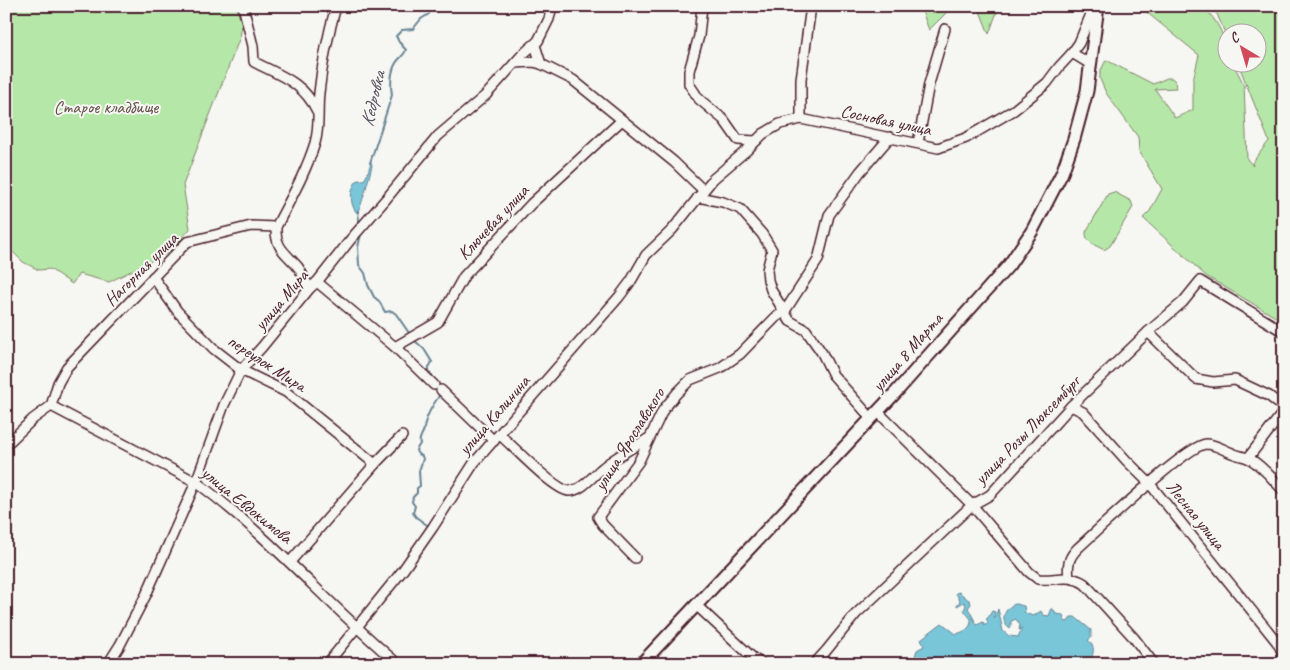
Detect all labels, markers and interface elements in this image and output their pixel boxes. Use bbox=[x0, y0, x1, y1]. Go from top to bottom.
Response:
north arrow bbox=[1218, 22, 1268, 72]
text: С bbox=[1226, 28, 1244, 47]
water label: Кедровка bbox=[355, 67, 391, 129]
park label: Старое кладбище bbox=[54, 96, 159, 118]
street label: Сосновая улица bbox=[839, 100, 934, 141]
street label: Ключевая улица bbox=[453, 179, 534, 264]
street label: Нагорная улица bbox=[99, 227, 183, 311]
street label: улица Мира bbox=[249, 264, 314, 336]
street label: улица 8 Марта bbox=[866, 307, 948, 397]
street label: переулок Мира bbox=[224, 329, 312, 397]
street label: улица Розы Люксембург bbox=[969, 369, 1086, 490]
street label: улица Калинина bbox=[453, 370, 535, 460]
street label: улица Ярославского bbox=[588, 382, 670, 495]
street label: улица Евдокимова bbox=[196, 461, 298, 549]
street label: Лесная улица bbox=[1162, 476, 1231, 555]

